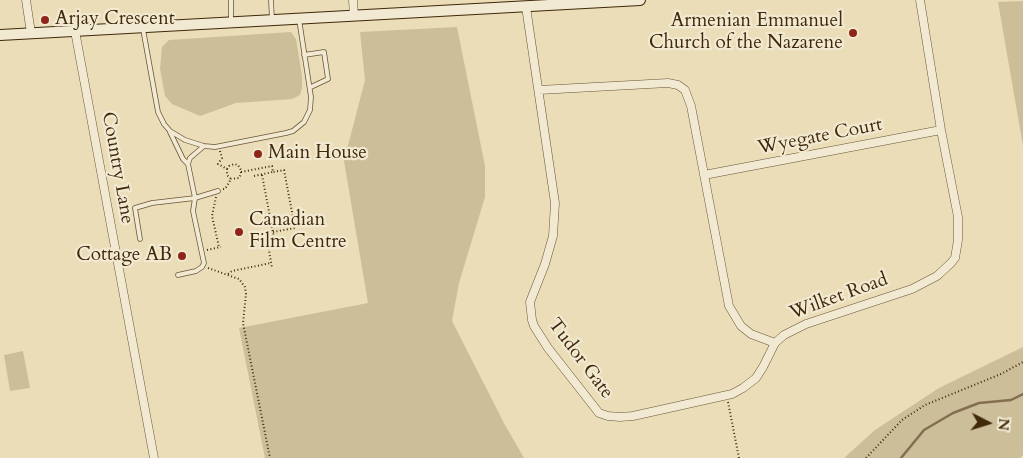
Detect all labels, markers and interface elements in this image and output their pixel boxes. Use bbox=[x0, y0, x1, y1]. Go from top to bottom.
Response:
place label: Arjay Crescent bbox=[55, 9, 175, 31]
place label: Armenian Emmanuel Church of the Nazarene bbox=[649, 11, 843, 55]
marker: Arjay Crescent bbox=[39, 14, 51, 26]
marker: Armenian Emmanuel Church of the Nazarene bbox=[847, 27, 859, 39]
street label: Country Lane bbox=[96, 110, 138, 226]
street label: Wyegate Court bbox=[756, 114, 884, 160]
place label: Main House bbox=[268, 143, 367, 165]
marker: Main House bbox=[252, 148, 264, 160]
place label: Canadian Film Centre bbox=[249, 210, 347, 254]
marker: Canadian Film Centre bbox=[233, 226, 245, 238]
place label: Cottage AB bbox=[76, 245, 172, 267]
marker: Cottage AB bbox=[176, 250, 188, 262]
street label: Wilket Road bbox=[787, 269, 891, 325]
street label: Tudor Gate bbox=[542, 314, 618, 404]
north arrow bbox=[963, 398, 1013, 448]
text: N bbox=[993, 417, 1013, 431]

